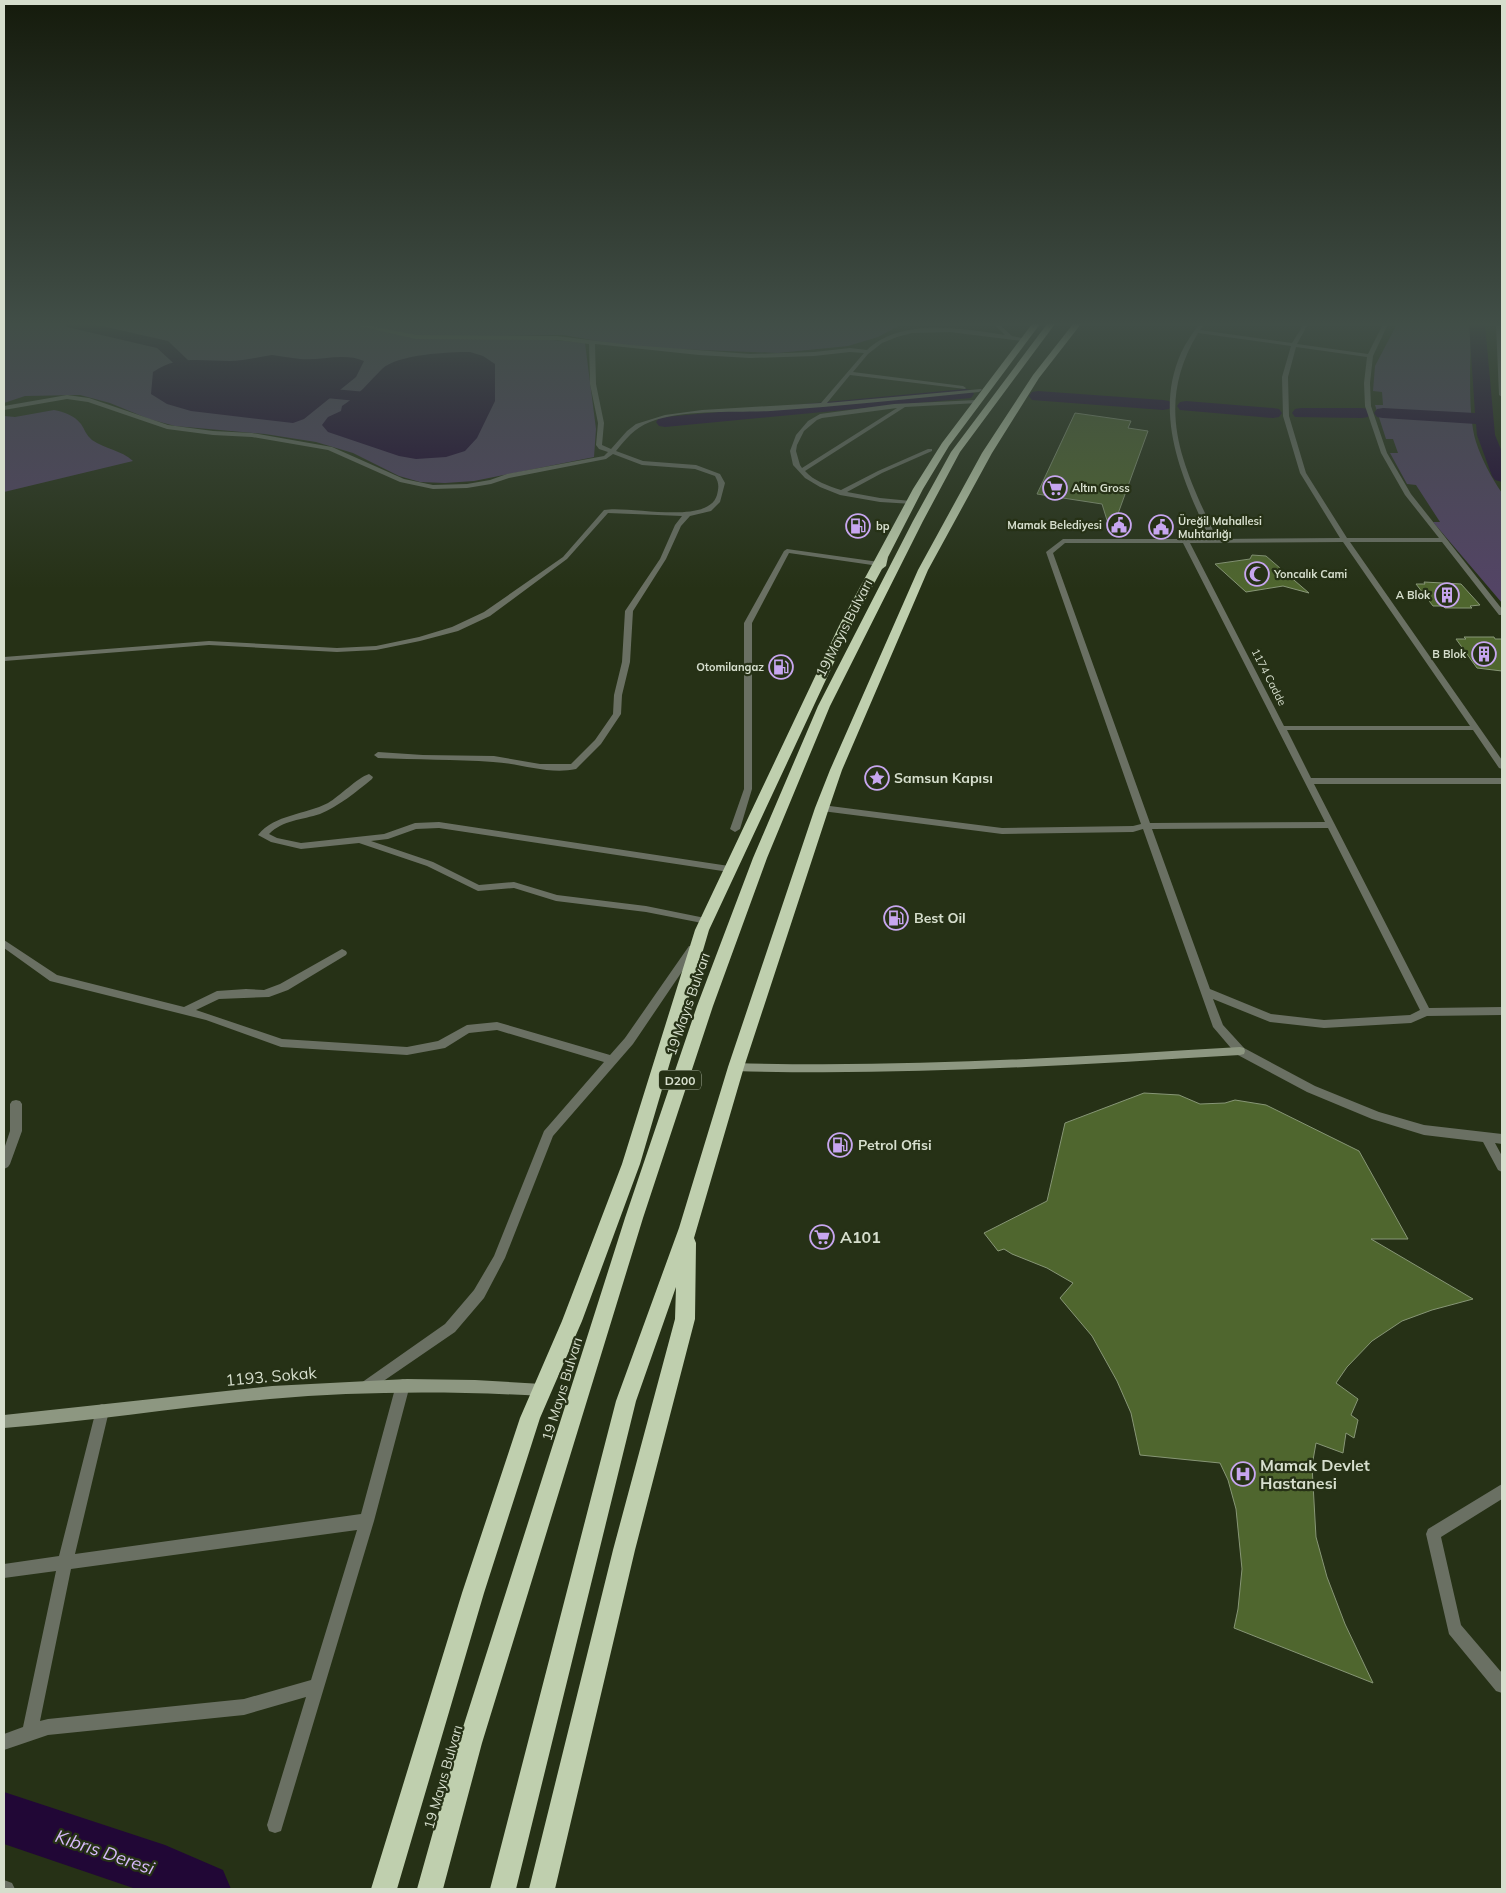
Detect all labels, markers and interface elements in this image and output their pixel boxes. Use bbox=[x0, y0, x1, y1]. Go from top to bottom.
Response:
supermarket icon: Altın Gross bbox=[1042, 475, 1068, 501]
place label: Altın Gross bbox=[1072, 481, 1130, 495]
public building icon: Mamak Belediyesi bbox=[1106, 512, 1132, 538]
fuel station icon: bp bbox=[845, 513, 871, 539]
place label: Üreğil Mahallesi Muhtarlığı bbox=[1178, 513, 1262, 541]
public building icon: Üreğil Mahallesi Muhtarlığı bbox=[1148, 514, 1174, 540]
place label: Mamak Belediyesi bbox=[1007, 518, 1102, 532]
place label: bp bbox=[876, 519, 890, 533]
mosque icon: Yoncalık Cami bbox=[1244, 561, 1270, 587]
place label: Yoncalık Cami bbox=[1273, 567, 1347, 581]
street label: 19 Mayıs Bulvarı bbox=[812, 576, 876, 680]
building icon: A Blok bbox=[1434, 582, 1460, 608]
place label: A Blok bbox=[1396, 588, 1431, 602]
building icon: B Blok bbox=[1471, 641, 1497, 667]
street label: 1174 Cadde bbox=[1249, 646, 1289, 708]
place label: B Blok bbox=[1432, 647, 1467, 661]
fuel station icon: Otomilangaz bbox=[768, 654, 794, 680]
place label: Otomilangaz bbox=[696, 660, 764, 674]
place icon: Samsun Kapısı bbox=[864, 765, 890, 791]
place label: Samsun Kapısı bbox=[894, 769, 993, 787]
fuel station icon: Best Oil bbox=[883, 905, 909, 931]
place label: Best Oil bbox=[914, 909, 966, 927]
street label: 19 Mayıs Bulvarı bbox=[662, 950, 714, 1058]
road number: D200 bbox=[659, 1070, 701, 1090]
fuel station icon: Petrol Ofisi bbox=[827, 1132, 853, 1158]
place label: Petrol Ofisi bbox=[858, 1136, 932, 1154]
supermarket icon: A101 bbox=[809, 1224, 835, 1250]
place label: A101 bbox=[840, 1227, 881, 1247]
street label: 19 Mayıs Bulvarı bbox=[538, 1335, 586, 1443]
street label: 1193. Sokak bbox=[225, 1362, 318, 1390]
place label: Mamak Devlet Hastanesi bbox=[1260, 1455, 1370, 1493]
hospital icon: Mamak Devlet Hastanesi bbox=[1230, 1461, 1256, 1487]
street label: 19 Mayıs Bulvarı bbox=[420, 1723, 466, 1831]
water label: Kıbrıs Deresi bbox=[52, 1824, 158, 1880]

